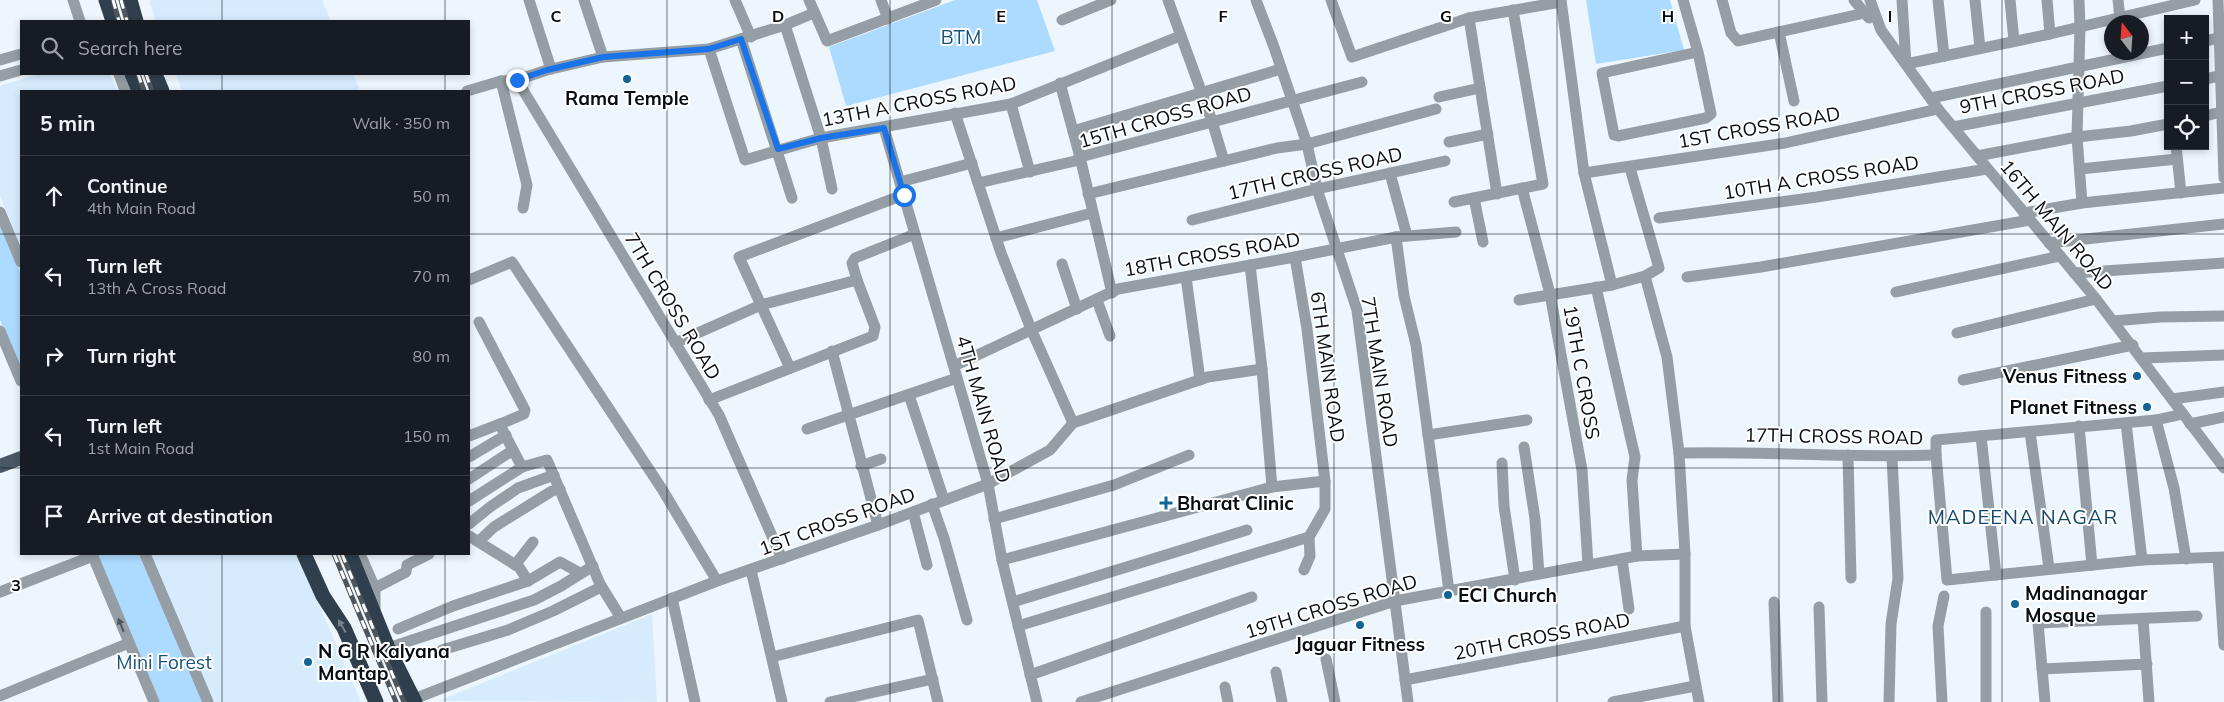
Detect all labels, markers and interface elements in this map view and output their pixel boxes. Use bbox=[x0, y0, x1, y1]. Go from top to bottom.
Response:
text: C bbox=[551, 6, 562, 26]
text: D bbox=[772, 6, 784, 26]
text: E bbox=[996, 6, 1006, 26]
text: F bbox=[1218, 6, 1228, 26]
text: G bbox=[1440, 6, 1452, 26]
text: H bbox=[1662, 6, 1674, 26]
text: I bbox=[1888, 6, 1892, 26]
north arrow bbox=[2104, 15, 2149, 60]
map controls bbox=[2164, 15, 2209, 150]
button: + bbox=[2164, 15, 2209, 60]
search box bbox=[20, 20, 470, 75]
park label: BTM bbox=[941, 25, 981, 49]
icon: search bbox=[38, 34, 66, 62]
text: Search here bbox=[78, 36, 182, 60]
button: − bbox=[2164, 60, 2209, 105]
street label: 9TH CROSS ROAD bbox=[1958, 63, 2126, 119]
route end bbox=[506, 69, 529, 92]
street label: 13TH A CROSS ROAD bbox=[820, 70, 1018, 132]
marker: Rama Temple bbox=[621, 73, 633, 85]
street label: 15TH CROSS ROAD bbox=[1076, 81, 1254, 153]
place label: Rama Temple bbox=[565, 86, 689, 110]
street label: 1ST CROSS ROAD bbox=[1676, 101, 1842, 153]
button: locate bbox=[2164, 105, 2209, 150]
text: 5 min bbox=[40, 110, 95, 136]
text: Walk · 350 m bbox=[352, 113, 450, 133]
street label: 17TH CROSS ROAD bbox=[1225, 141, 1405, 205]
street label: 10TH A CROSS ROAD bbox=[1721, 150, 1921, 204]
street label: 16TH MAIN ROAD bbox=[1995, 155, 2119, 295]
text: Continue bbox=[87, 174, 167, 198]
icon: ahead bbox=[40, 182, 68, 210]
route start bbox=[893, 184, 916, 207]
text: 50 m bbox=[413, 186, 450, 206]
text: 4th Main Road bbox=[87, 198, 196, 218]
street label: 18TH CROSS ROAD bbox=[1122, 227, 1302, 281]
street label: 7TH CROSS ROAD bbox=[620, 228, 726, 384]
text: Turn left bbox=[87, 254, 162, 278]
icon: left bbox=[40, 262, 68, 290]
text: 70 m bbox=[413, 266, 450, 286]
text: 13th A Cross Road bbox=[87, 278, 226, 298]
street label: 6TH MAIN ROAD bbox=[1306, 290, 1350, 444]
street label: 7TH MAIN ROAD bbox=[1356, 295, 1404, 449]
street label: 19TH C CROSS bbox=[1558, 303, 1606, 441]
street label: 4TH MAIN ROAD bbox=[951, 332, 1017, 486]
icon: right bbox=[40, 342, 68, 370]
text: Turn right bbox=[87, 344, 176, 368]
text: 80 m bbox=[413, 346, 450, 366]
place label: Venus Fitness bbox=[2002, 364, 2127, 388]
marker: Venus Fitness bbox=[2131, 370, 2143, 382]
place label: Planet Fitness bbox=[2009, 395, 2137, 419]
marker: Planet Fitness bbox=[2141, 401, 2153, 413]
text: Turn left bbox=[87, 414, 162, 438]
icon: left bbox=[40, 422, 68, 450]
street label: 17TH CROSS ROAD bbox=[1744, 422, 1924, 450]
text: 150 m bbox=[403, 426, 450, 446]
text: 1st Main Road bbox=[87, 438, 194, 458]
street label: 1ST CROSS ROAD bbox=[756, 482, 918, 560]
place label: Bharat Clinic bbox=[1177, 491, 1294, 515]
marker: Bharat Clinic bbox=[1159, 496, 1173, 510]
icon: arrive bbox=[40, 502, 68, 530]
text: Arrive at destination bbox=[87, 504, 273, 528]
district label: MADEENA NAGAR bbox=[1928, 504, 2118, 529]
street label: 19TH CROSS ROAD bbox=[1242, 568, 1420, 644]
text: 3 bbox=[11, 575, 21, 595]
place label: Madinanagar Mosque bbox=[2025, 581, 2148, 627]
place label: ECI Church bbox=[1458, 583, 1557, 607]
marker: ECI Church bbox=[1442, 589, 1454, 601]
marker: Madinanagar Mosque bbox=[2009, 598, 2021, 610]
street label: 20TH CROSS ROAD bbox=[1452, 607, 1632, 665]
one-way arrow bbox=[117, 617, 125, 632]
one-way arrow bbox=[337, 619, 346, 632]
marker: Jaguar Fitness bbox=[1354, 619, 1366, 631]
place label: Jaguar Fitness bbox=[1295, 632, 1425, 656]
place label: N G R Kalyana Mantap bbox=[318, 639, 450, 685]
park label: Mini Forest bbox=[116, 650, 212, 674]
marker: N G R Kalyana Mantap bbox=[302, 656, 314, 668]

